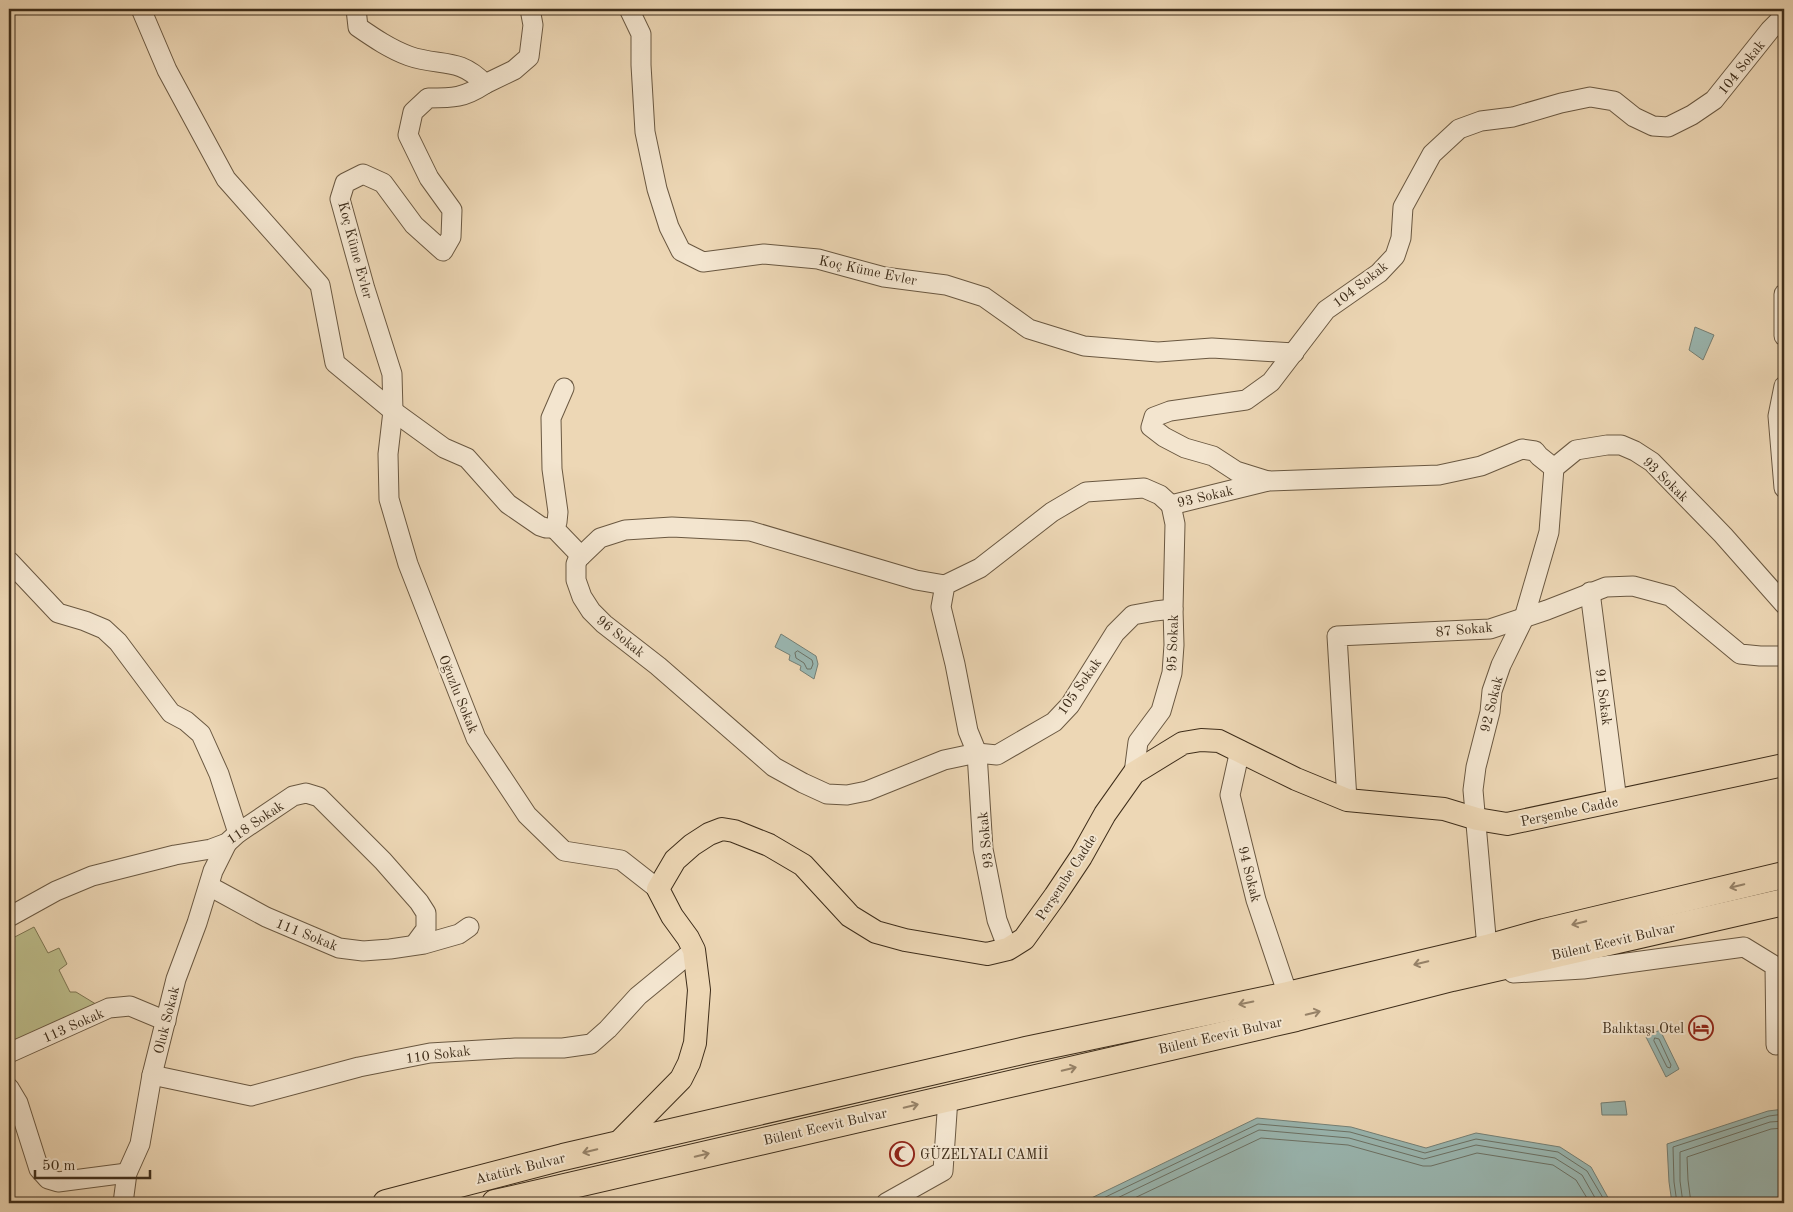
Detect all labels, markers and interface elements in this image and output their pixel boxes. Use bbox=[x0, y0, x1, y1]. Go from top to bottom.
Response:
street label: 104 Sokak bbox=[1716, 38, 1768, 97]
street label: Koç Küme Evler bbox=[335, 200, 375, 301]
street label: Koç Küme Evler bbox=[817, 254, 918, 288]
street label: 104 Sokak bbox=[1331, 259, 1391, 310]
street label: 93 Sokak bbox=[1640, 455, 1691, 505]
street label: 93 Sokak bbox=[1176, 484, 1235, 510]
street label: 96 Sokak bbox=[594, 613, 647, 660]
street label: 95 Sokak bbox=[1165, 614, 1181, 672]
street label: 87 Sokak bbox=[1435, 621, 1493, 639]
street label: Oğuzlu Sokak bbox=[436, 653, 480, 736]
street label: 105 Sokak bbox=[1055, 656, 1104, 717]
street label: 91 Sokak bbox=[1593, 668, 1613, 726]
street label: 92 Sokak bbox=[1478, 675, 1506, 734]
street label: Perşembe Cadde bbox=[1519, 795, 1619, 829]
street label: 118 Sokak bbox=[225, 799, 287, 847]
street label: 93 Sokak bbox=[976, 811, 996, 869]
street label: Perşembe Cadde bbox=[1034, 832, 1100, 923]
street label: 94 Sokak bbox=[1235, 845, 1263, 904]
one-way arrow bbox=[1729, 882, 1745, 891]
street label: 111 Sokak bbox=[274, 916, 340, 954]
one-way arrow bbox=[1571, 919, 1587, 928]
street label: Bülent Ecevit Bulvar bbox=[1550, 921, 1677, 963]
one-way arrow bbox=[1414, 959, 1430, 968]
street label: Oluk Sokak bbox=[152, 985, 182, 1056]
one-way arrow bbox=[1238, 999, 1254, 1009]
street label: 113 Sokak bbox=[41, 1006, 106, 1046]
one-way arrow bbox=[1305, 1008, 1321, 1017]
street label: Bülent Ecevit Bulvar bbox=[1157, 1015, 1284, 1057]
hotel icon: Balıktaşı Otel bbox=[1688, 1015, 1714, 1041]
place label: Balıktaşı Otel bbox=[1602, 1022, 1684, 1036]
street label: 110 Sokak bbox=[405, 1044, 471, 1066]
one-way arrow bbox=[1061, 1064, 1077, 1073]
one-way arrow bbox=[903, 1101, 919, 1110]
street label: Bülent Ecevit Bulvar bbox=[762, 1106, 889, 1148]
mosque icon: GÜZELYALI CAMİİ bbox=[889, 1141, 915, 1167]
place label: GÜZELYALI CAMİİ bbox=[920, 1145, 1049, 1162]
scale bar bbox=[35, 1147, 150, 1179]
one-way arrow bbox=[583, 1147, 599, 1156]
one-way arrow bbox=[693, 1150, 709, 1159]
street label: Atatürk Bulvar bbox=[474, 1151, 567, 1187]
text: 50 m bbox=[42, 1159, 76, 1174]

